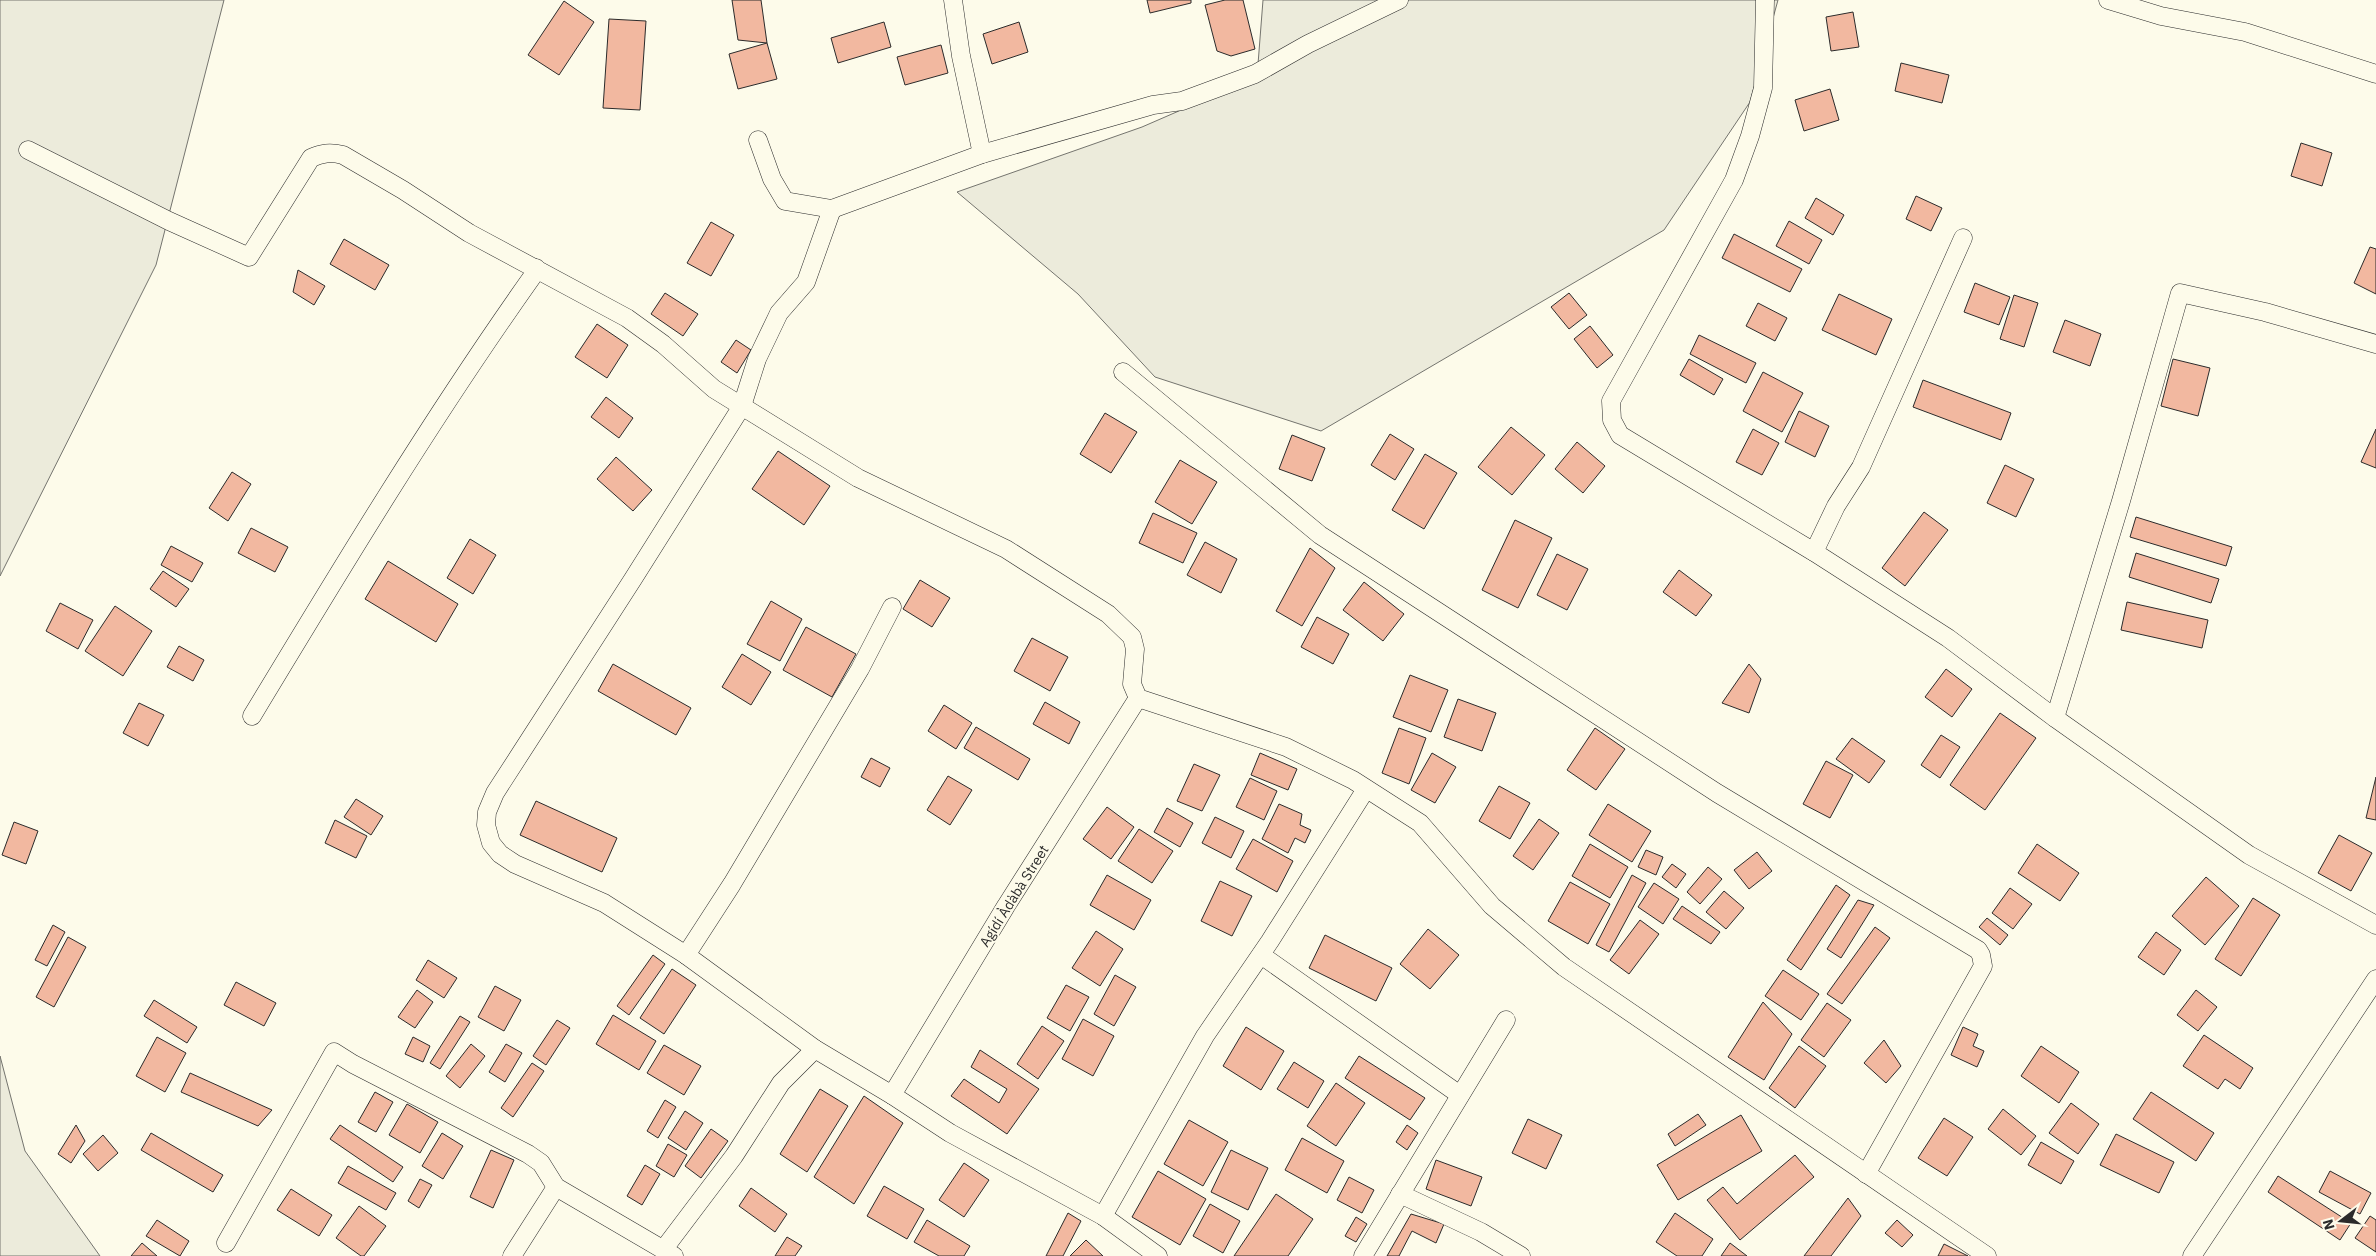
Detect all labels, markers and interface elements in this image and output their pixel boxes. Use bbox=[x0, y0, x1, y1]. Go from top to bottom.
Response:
street label: Agídí Àdàbà Street bbox=[975, 841, 1053, 950]
north arrow bbox=[2316, 1196, 2366, 1246]
text: N bbox=[2318, 1217, 2339, 1232]

